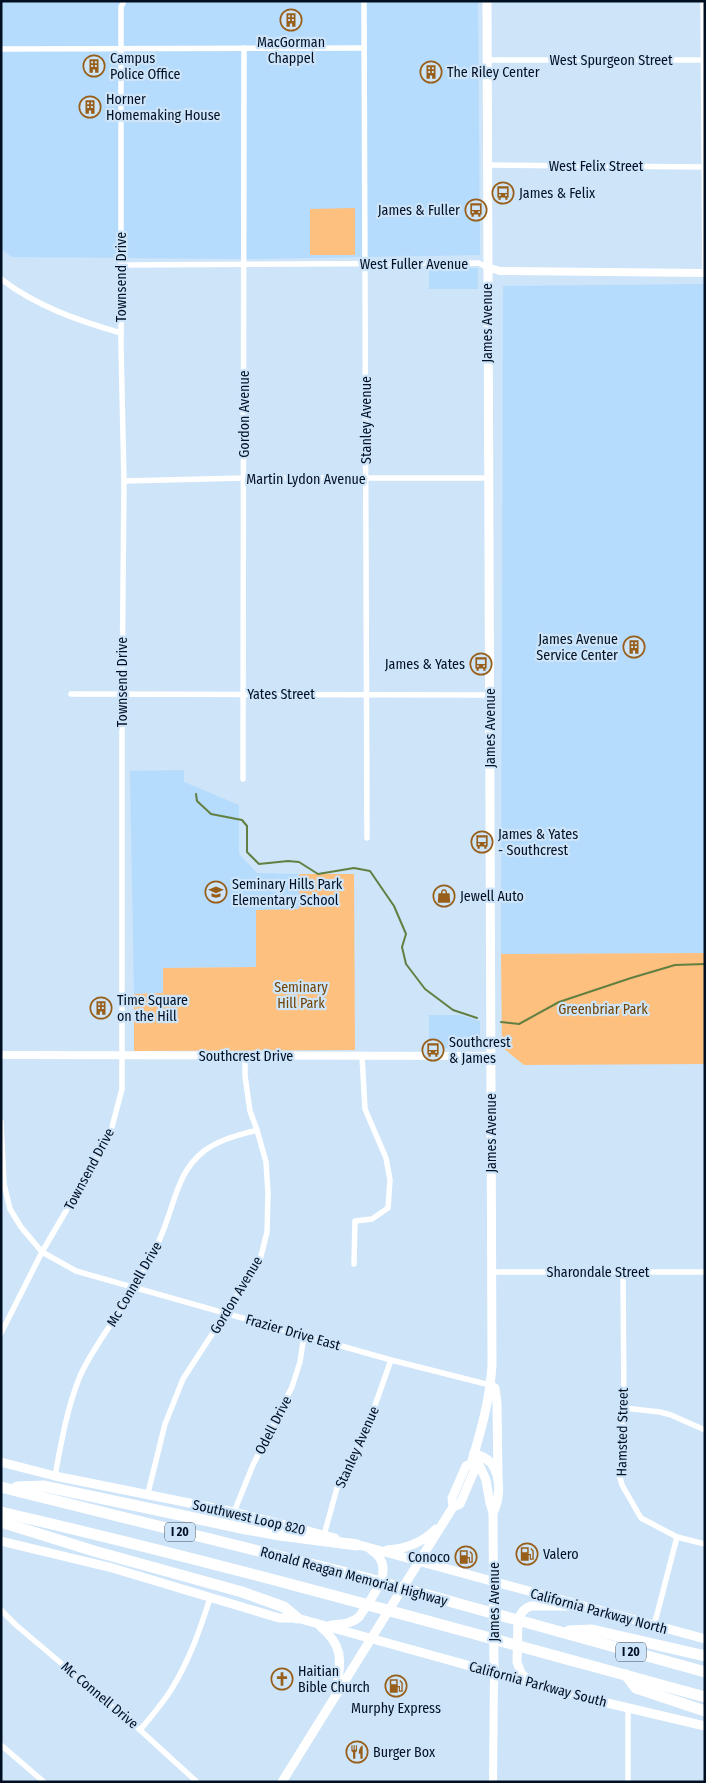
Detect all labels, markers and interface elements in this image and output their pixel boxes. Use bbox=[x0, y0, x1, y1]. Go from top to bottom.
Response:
building icon: MacGorman Chappel bbox=[279, 8, 303, 32]
place label: MacGorman Chappel bbox=[257, 34, 325, 67]
place label: Campus Police Office bbox=[110, 50, 181, 83]
street label: West Spurgeon Street bbox=[549, 52, 673, 69]
building icon: Campus Police Office bbox=[82, 54, 106, 78]
building icon: The Riley Center bbox=[419, 60, 443, 84]
place label: The Riley Center bbox=[447, 64, 540, 81]
place label: Horner Homemaking House bbox=[106, 91, 221, 124]
building icon: Horner Homemaking House bbox=[78, 95, 102, 119]
street label: West Felix Street bbox=[549, 158, 644, 175]
bus stop icon: James & Felix bbox=[491, 181, 515, 205]
place label: James & Felix bbox=[519, 185, 596, 202]
bus stop icon: James & Fuller bbox=[464, 198, 488, 222]
place label: James & Fuller bbox=[378, 202, 460, 219]
street label: Townsend Drive bbox=[113, 232, 130, 322]
street label: West Fuller Avenue bbox=[360, 256, 468, 273]
street label: James Avenue bbox=[479, 283, 496, 363]
street label: Gordon Avenue bbox=[236, 370, 253, 458]
street label: Stanley Avenue bbox=[358, 376, 375, 464]
street label: Martin Lydon Avenue bbox=[246, 471, 366, 488]
place label: James Avenue Service Center bbox=[536, 631, 618, 664]
building icon: James Avenue Service Center bbox=[622, 635, 646, 659]
street label: Townsend Drive bbox=[114, 637, 131, 727]
bus stop icon: James & Yates bbox=[469, 652, 493, 676]
place label: James & Yates bbox=[385, 656, 465, 673]
street label: Yates Street bbox=[247, 686, 315, 703]
street label: James Avenue bbox=[482, 688, 499, 768]
place label: James & Yates - Southcrest bbox=[498, 826, 578, 859]
bus stop icon: James & Yates - Southcrest bbox=[470, 830, 494, 854]
place label: Seminary Hills Park Elementary School bbox=[232, 876, 343, 909]
school or university icon: Seminary Hills Park Elementary School bbox=[204, 880, 228, 904]
shop icon: Jewell Auto bbox=[432, 884, 456, 908]
place label: Jewell Auto bbox=[460, 888, 524, 905]
park label: Seminary Hill Park bbox=[274, 979, 329, 1012]
place label: Time Square on the Hill bbox=[117, 992, 188, 1025]
building icon: Time Square on the Hill bbox=[89, 996, 113, 1020]
park label: Greenbriar Park bbox=[558, 1001, 648, 1018]
place label: Southcrest & James bbox=[449, 1034, 511, 1067]
bus stop icon: Southcrest & James bbox=[421, 1038, 445, 1062]
street label: Southcrest Drive bbox=[199, 1048, 293, 1065]
street label: James Avenue bbox=[483, 1093, 500, 1173]
street label: Townsend Drive bbox=[61, 1125, 118, 1213]
street label: Mc Connell Drive bbox=[103, 1239, 166, 1330]
street label: Gordon Avenue bbox=[207, 1253, 266, 1337]
street label: Sharondale Street bbox=[547, 1264, 650, 1281]
street label: Frazier Drive East bbox=[244, 1311, 343, 1354]
street label: Hamsted Street bbox=[613, 1387, 632, 1476]
street label: Odell Drive bbox=[251, 1393, 295, 1457]
street label: Stanley Avenue bbox=[332, 1404, 383, 1491]
street label: Southwest Loop 820 bbox=[191, 1496, 307, 1539]
road number: I 20 bbox=[165, 1522, 195, 1541]
fuel station icon: Valero bbox=[515, 1542, 539, 1566]
street label: Ronald Reagan Memorial Highway bbox=[258, 1543, 450, 1610]
fuel station icon: Conoco bbox=[454, 1545, 478, 1569]
place label: Valero bbox=[543, 1546, 579, 1563]
place label: Conoco bbox=[408, 1549, 450, 1566]
street label: James Avenue bbox=[486, 1562, 503, 1642]
street label: California Parkway North bbox=[529, 1585, 669, 1638]
road number: I 20 bbox=[616, 1642, 646, 1661]
street label: Mc Connell Drive bbox=[58, 1658, 142, 1733]
street label: California Parkway South bbox=[467, 1658, 609, 1711]
place label: Haitian Bible Church bbox=[298, 1663, 370, 1696]
church icon: Haitian Bible Church bbox=[270, 1667, 294, 1691]
fuel station icon: Murphy Express bbox=[384, 1674, 408, 1698]
place label: Murphy Express bbox=[351, 1700, 441, 1717]
restaurant icon: Burger Box bbox=[345, 1740, 369, 1764]
place label: Burger Box bbox=[373, 1744, 436, 1761]

